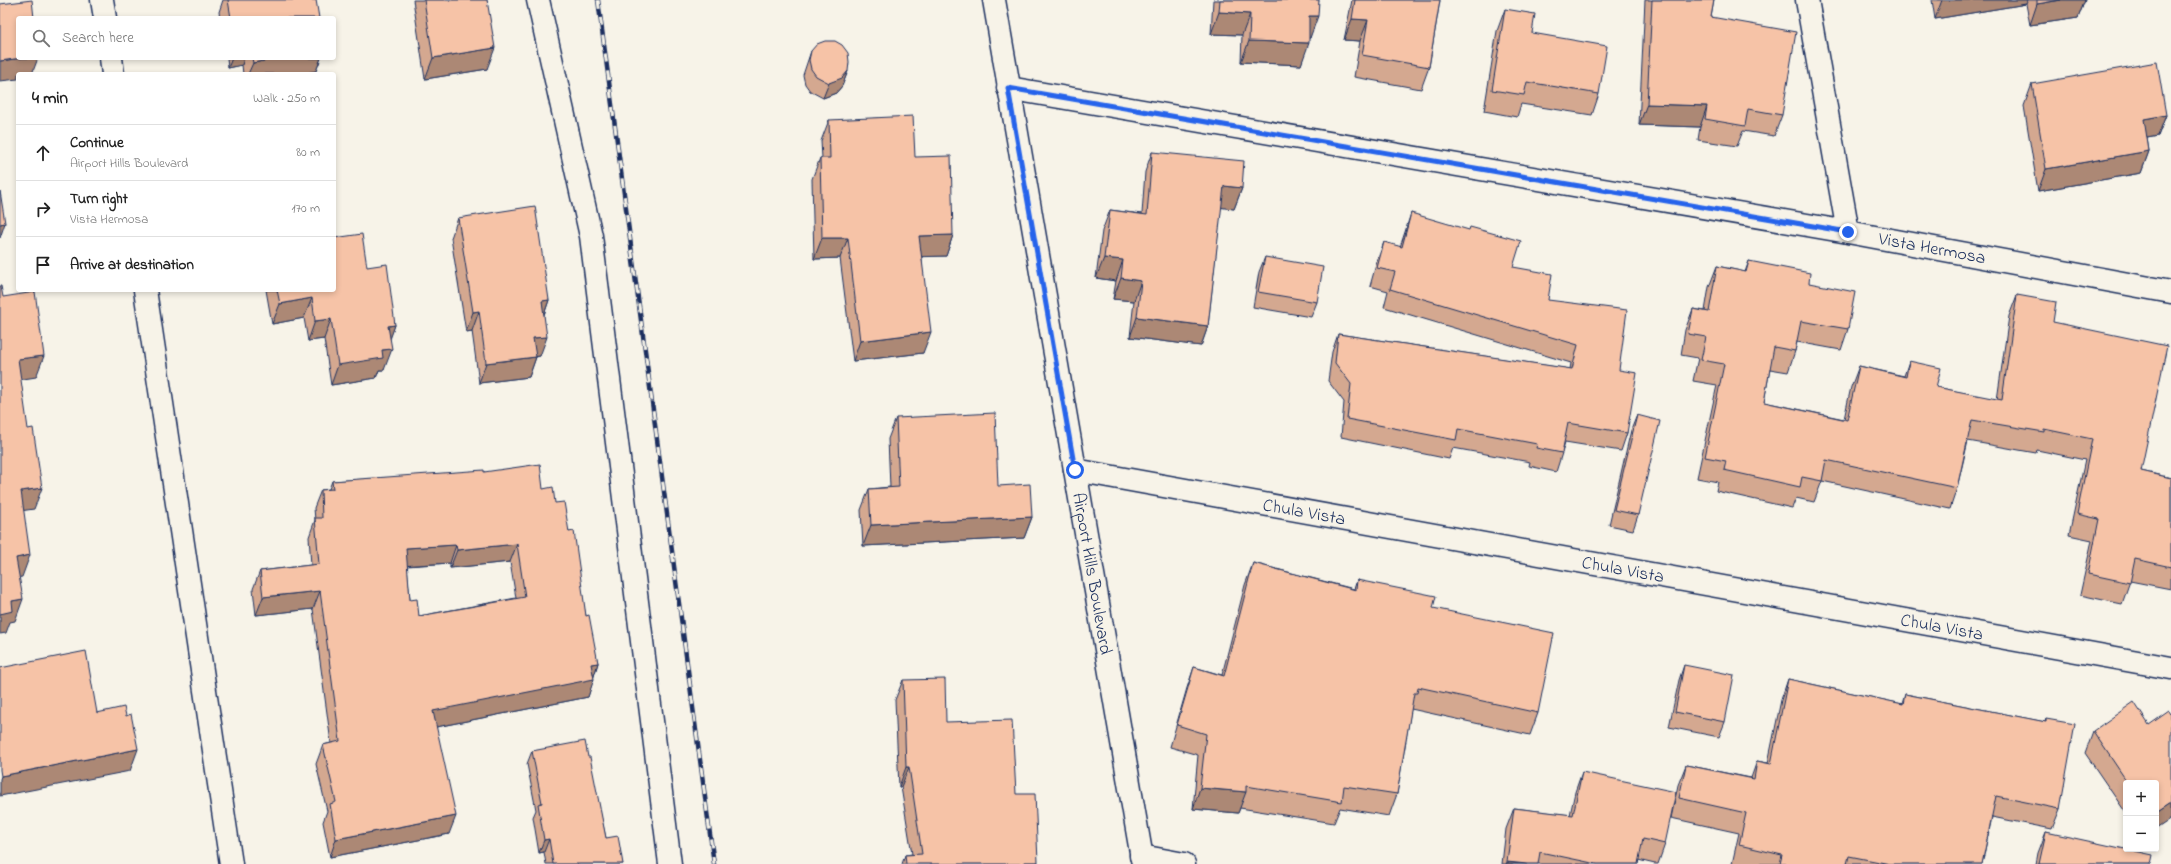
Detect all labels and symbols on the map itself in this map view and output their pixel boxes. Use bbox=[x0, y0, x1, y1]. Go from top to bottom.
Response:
route end bbox=[1839, 223, 1857, 241]
street label: Vista Hermosa bbox=[1875, 227, 1988, 272]
route start bbox=[1066, 461, 1084, 479]
street label: Airport Hills Boulevard bbox=[1064, 491, 1118, 657]
street label: Chula Vista bbox=[1261, 493, 1347, 534]
street label: Chula Vista bbox=[1579, 551, 1666, 591]
street label: Chula Vista bbox=[1898, 608, 1985, 649]

